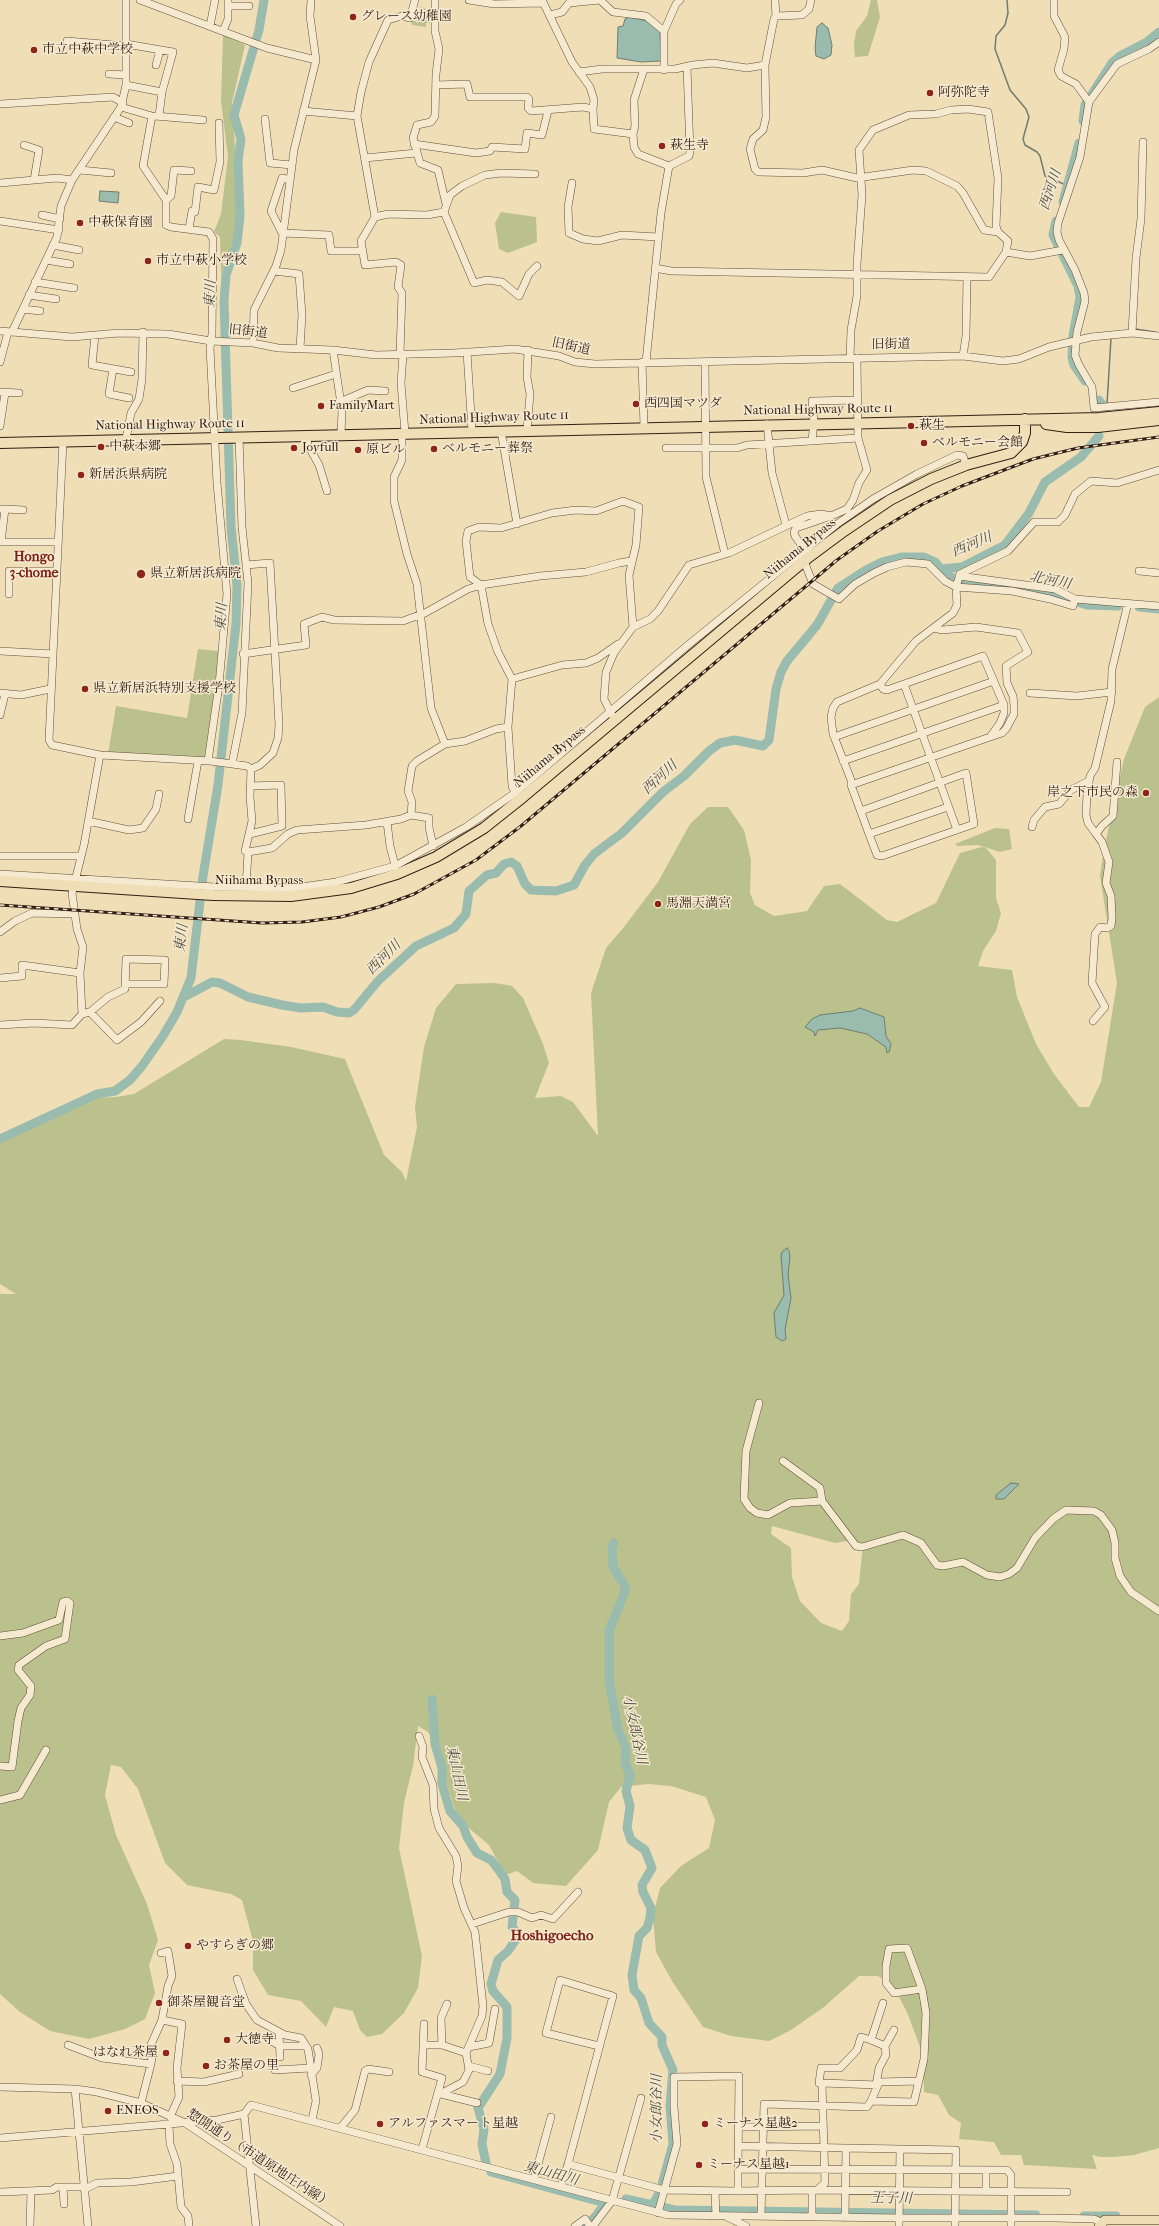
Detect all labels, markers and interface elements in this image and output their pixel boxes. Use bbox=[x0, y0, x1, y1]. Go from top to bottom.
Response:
place label: グレース幼稚園 bbox=[361, 9, 452, 25]
marker: グレース幼稚園 bbox=[348, 12, 358, 22]
place label: 市立中萩中学校 bbox=[42, 42, 133, 58]
marker: 市立中萩中学校 bbox=[29, 45, 39, 55]
place label: 阿弥陀寺 bbox=[938, 85, 990, 101]
marker: 阿弥陀寺 bbox=[925, 88, 935, 98]
place label: 萩生寺 bbox=[670, 138, 709, 154]
marker: 萩生寺 bbox=[657, 141, 667, 151]
water label: 西河川 bbox=[1037, 167, 1065, 213]
place label: 中萩保育園 bbox=[88, 215, 153, 231]
marker: 中萩保育園 bbox=[75, 218, 85, 228]
place label: 市立中萩小学校 bbox=[156, 253, 247, 269]
marker: 市立中萩小学校 bbox=[143, 256, 153, 266]
water label: 東川 bbox=[202, 280, 220, 308]
street label: 旧街道 bbox=[228, 322, 268, 342]
street label: 旧街道 bbox=[550, 335, 592, 359]
street label: 旧街道 bbox=[871, 337, 911, 353]
place label: 西四国マツダ bbox=[644, 396, 722, 412]
place label: FamilyMart bbox=[329, 398, 395, 414]
marker: 西四国マツダ bbox=[631, 399, 641, 409]
marker: FamilyMart bbox=[316, 401, 326, 411]
street label: National Highway Route 11 bbox=[743, 401, 893, 419]
street label: National Highway Route 11 bbox=[419, 408, 569, 428]
street label: National Highway Route 11 bbox=[95, 416, 245, 434]
place label: 萩生 bbox=[919, 418, 945, 434]
marker: 萩生 bbox=[906, 421, 916, 431]
place label: ベルモニー会館 bbox=[932, 435, 1023, 451]
marker: ベルモニー会館 bbox=[919, 438, 929, 448]
place label: 中萩本郷 bbox=[109, 439, 161, 455]
place label: Joyfull bbox=[302, 440, 339, 456]
place label: ベルモニー葬祭 bbox=[442, 441, 533, 457]
marker: 中萩本郷 bbox=[96, 442, 106, 452]
place label: 原ビル bbox=[366, 442, 405, 458]
marker: Joyfull bbox=[289, 443, 299, 453]
marker: ベルモニー葬祭 bbox=[429, 444, 439, 454]
marker: 原ビル bbox=[353, 445, 363, 455]
place label: 新居浜県病院 bbox=[89, 467, 167, 483]
marker: 新居浜県病院 bbox=[76, 470, 86, 480]
street label: Niihama Bypass bbox=[761, 515, 839, 583]
water label: 西河川 bbox=[949, 529, 995, 561]
district label: Hongo 3-chome bbox=[10, 550, 58, 582]
place label: 県立新居浜病院 bbox=[150, 566, 241, 582]
marker: 県立新居浜病院 bbox=[135, 568, 147, 580]
water label: 北河川 bbox=[1028, 568, 1072, 594]
water label: 東川 bbox=[213, 602, 231, 632]
place label: 県立新居浜特別支援学校 bbox=[93, 681, 236, 697]
marker: 県立新居浜特別支援学校 bbox=[80, 684, 90, 694]
street label: Niihama Bypass bbox=[511, 723, 589, 791]
water label: 西河川 bbox=[639, 758, 681, 798]
place label: 岸之下市民の森 bbox=[1047, 785, 1138, 801]
marker: 岸之下市民の森 bbox=[1141, 788, 1151, 798]
street label: Niihama Bypass bbox=[215, 873, 303, 889]
place label: 馬淵天満宮 bbox=[666, 896, 731, 912]
marker: 馬淵天満宮 bbox=[653, 899, 663, 909]
water label: 東川 bbox=[172, 923, 192, 953]
water label: 西河川 bbox=[363, 937, 405, 979]
water label: 小女郎谷川 bbox=[619, 1694, 649, 1766]
water label: 東山田川 bbox=[442, 1744, 470, 1802]
district label: Hoshigoecho bbox=[510, 1927, 594, 1945]
place label: やすらぎの郷 bbox=[196, 1938, 274, 1954]
marker: やすらぎの郷 bbox=[183, 1941, 193, 1951]
place label: 御茶屋観音堂 bbox=[167, 1995, 245, 2011]
marker: 御茶屋観音堂 bbox=[154, 1998, 164, 2008]
place label: 大徳寺 bbox=[235, 2032, 274, 2048]
marker: 大徳寺 bbox=[222, 2035, 232, 2045]
place label: はなれ茶屋 bbox=[93, 2045, 158, 2061]
marker: はなれ茶屋 bbox=[161, 2048, 171, 2058]
place label: お茶屋の里 bbox=[214, 2058, 279, 2074]
marker: お茶屋の里 bbox=[201, 2061, 211, 2071]
water label: 小女郎谷川 bbox=[650, 2074, 666, 2144]
place label: ENEOS bbox=[116, 2103, 159, 2119]
marker: ENEOS bbox=[103, 2106, 113, 2116]
street label: 惣開通り（市道原地庄内線） bbox=[184, 2106, 334, 2212]
place label: アルファスマート星越 bbox=[388, 2116, 518, 2132]
place label: ミーナス星越2 bbox=[713, 2116, 798, 2132]
marker: アルファスマート星越 bbox=[375, 2119, 385, 2129]
marker: ミーナス星越2 bbox=[700, 2119, 710, 2129]
place label: ミーナス星越1 bbox=[707, 2157, 790, 2173]
water label: 東山田川 bbox=[522, 2159, 580, 2189]
marker: ミーナス星越1 bbox=[694, 2160, 704, 2170]
water label: 王子川 bbox=[870, 2190, 912, 2208]

